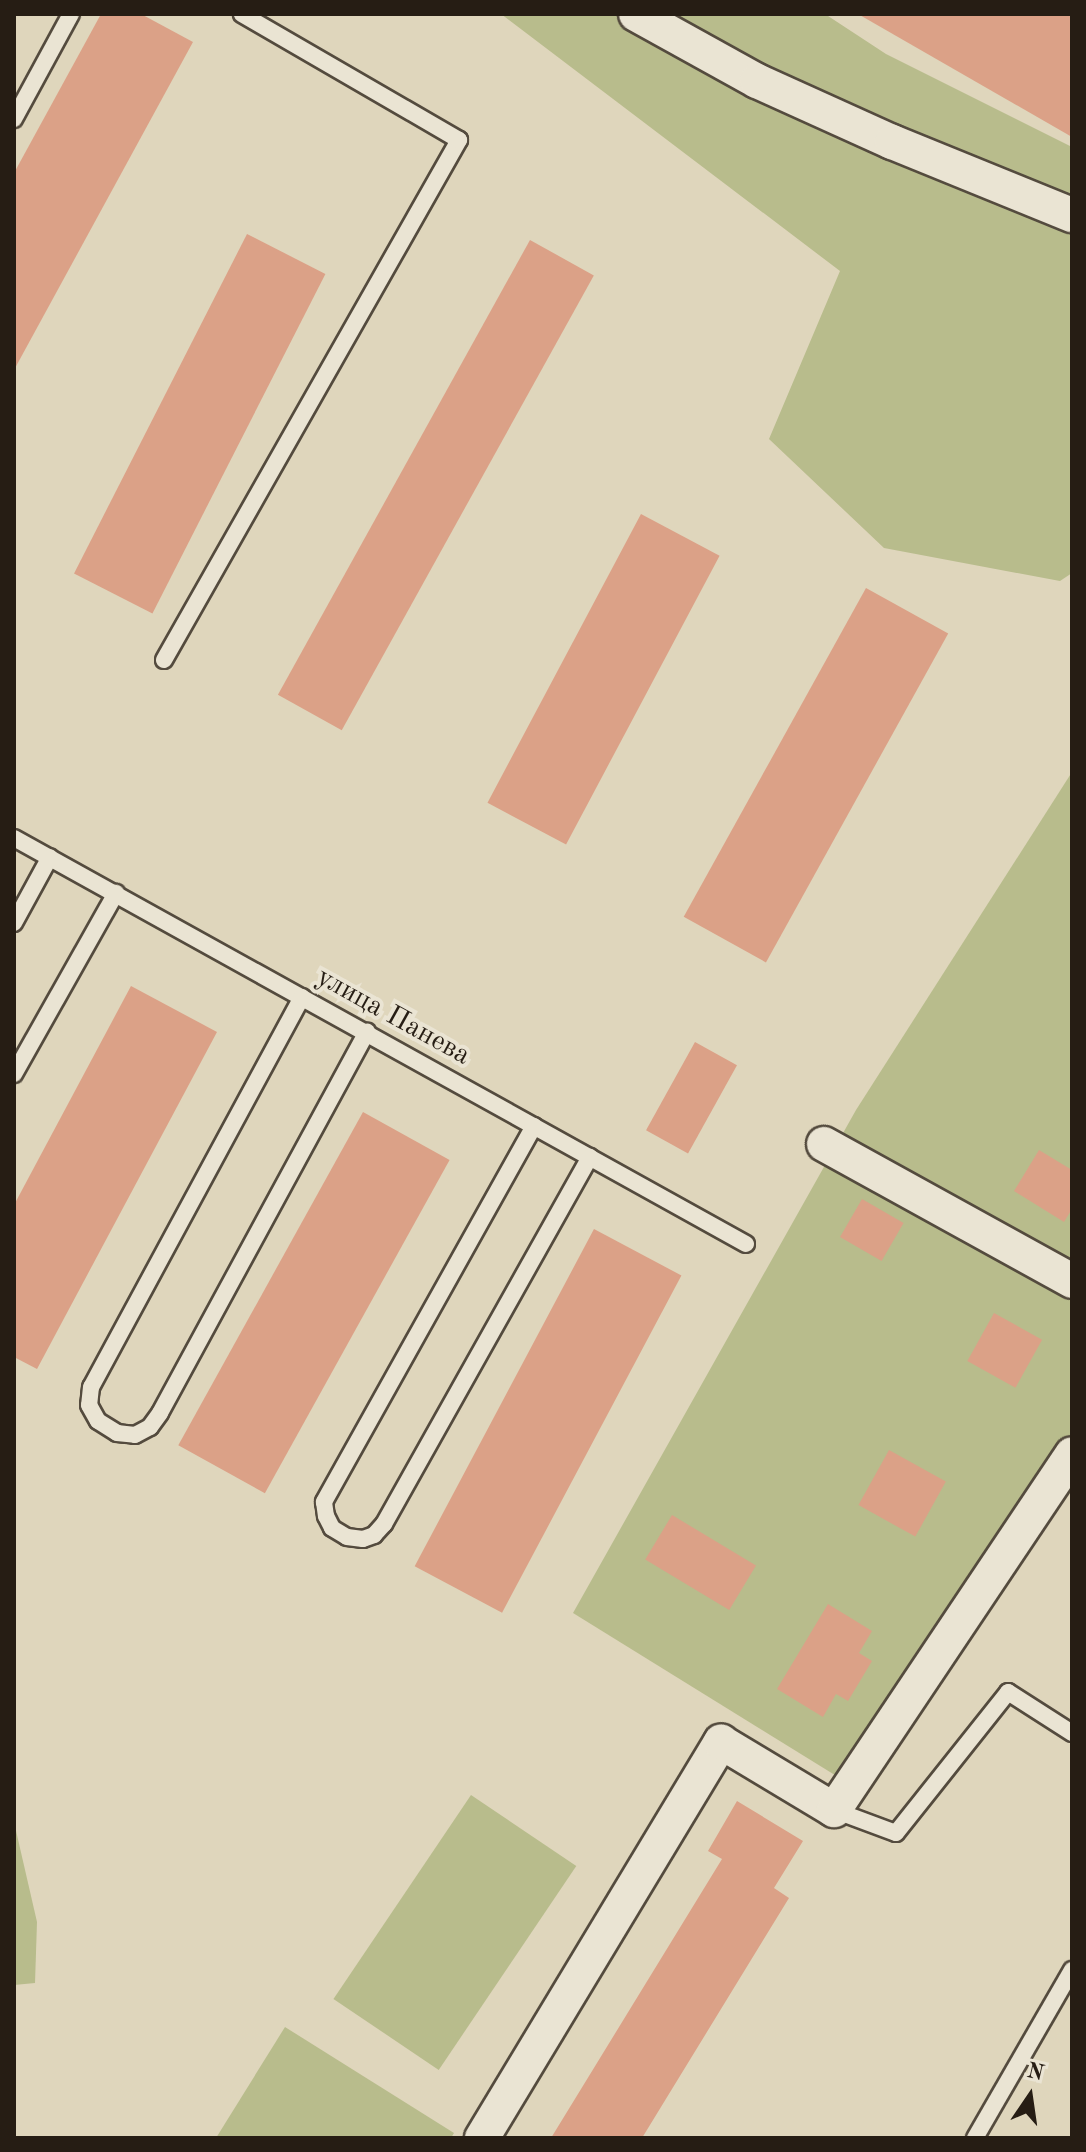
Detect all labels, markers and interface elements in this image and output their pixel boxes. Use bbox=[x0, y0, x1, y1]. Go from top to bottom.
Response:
street label: улица Панева bbox=[310, 961, 476, 1073]
north arrow bbox=[990, 2056, 1070, 2136]
text: N bbox=[1025, 2060, 1046, 2085]

